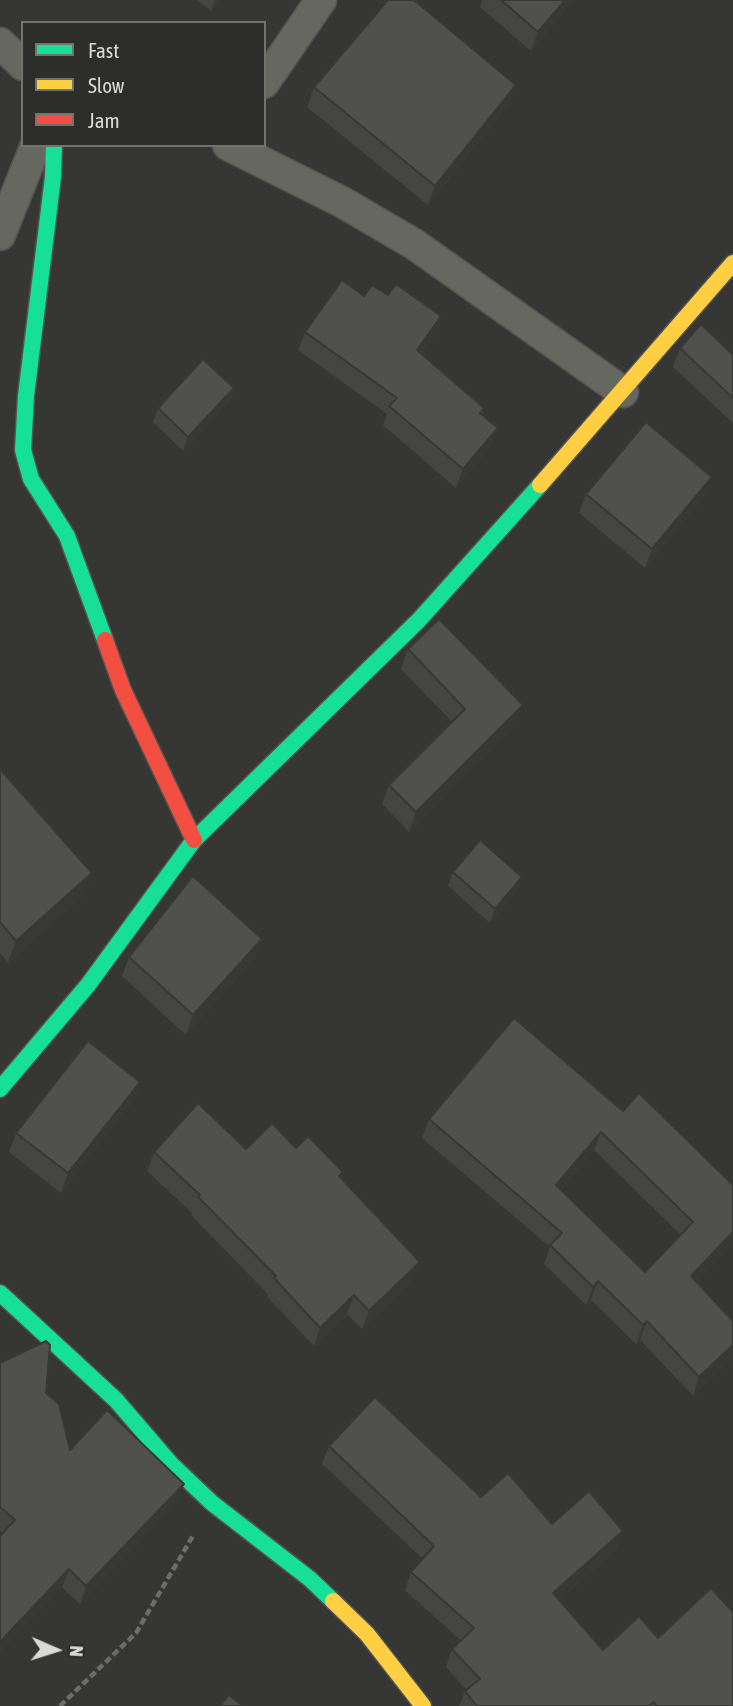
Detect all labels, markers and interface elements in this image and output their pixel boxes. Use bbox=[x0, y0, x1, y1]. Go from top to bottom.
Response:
legend bbox=[21, 21, 266, 147]
text: Fast bbox=[88, 38, 119, 62]
text: Slow bbox=[88, 73, 124, 97]
text: Jam bbox=[88, 108, 120, 132]
north arrow bbox=[21, 1615, 91, 1685]
text: N bbox=[66, 1645, 88, 1657]

